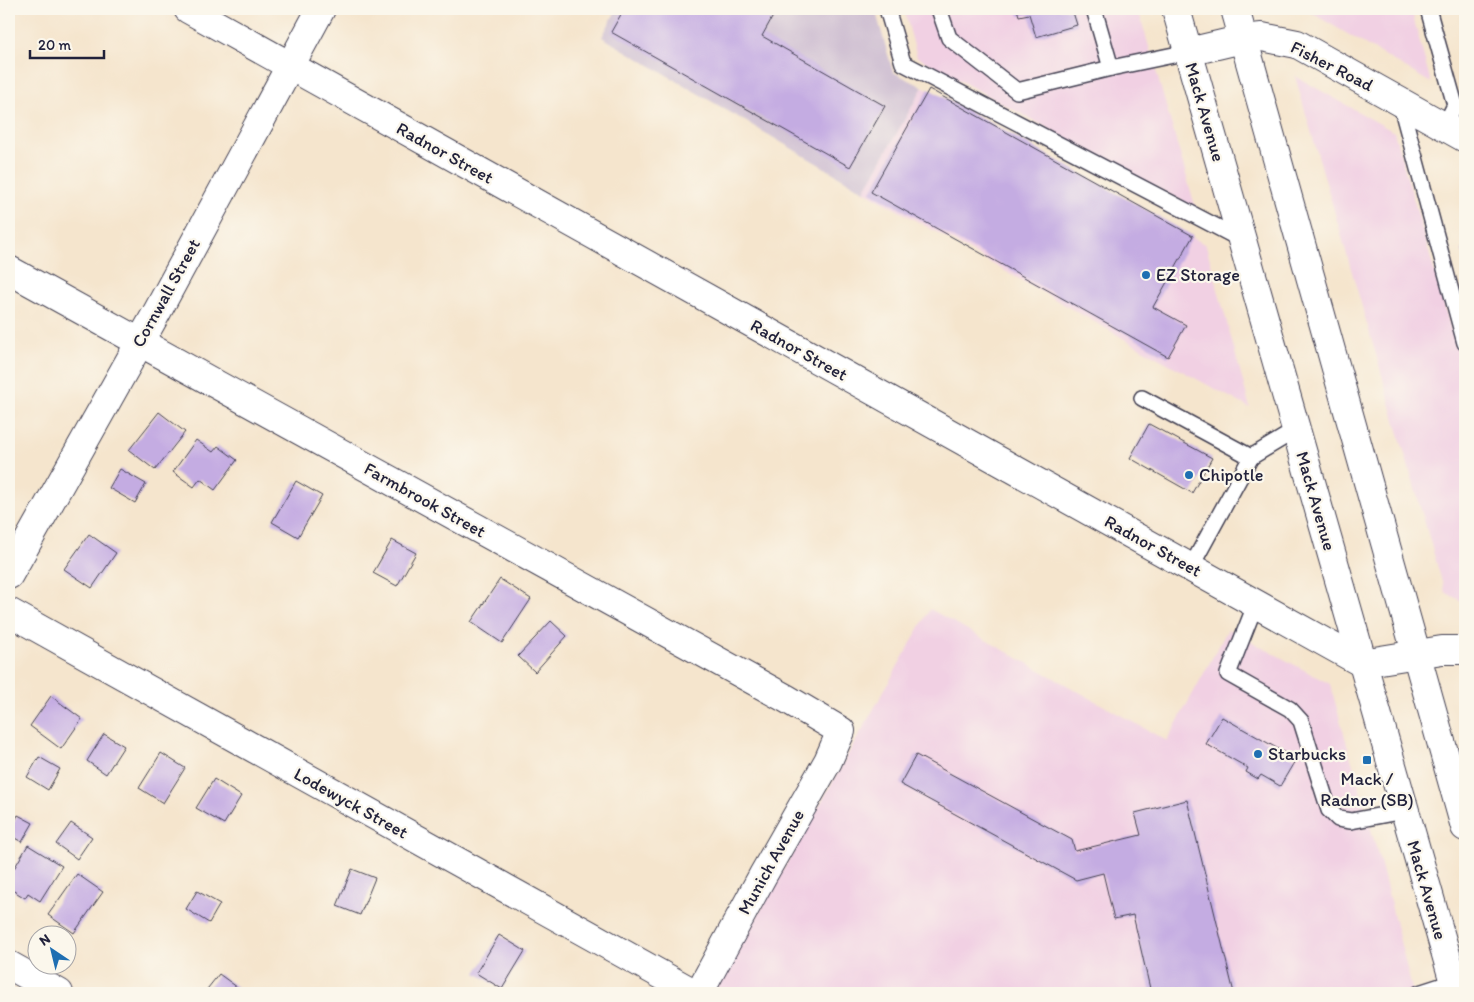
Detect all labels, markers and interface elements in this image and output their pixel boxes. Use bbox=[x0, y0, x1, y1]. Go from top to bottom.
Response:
scale bar bbox=[30, 28, 104, 60]
text: 20 m bbox=[38, 36, 72, 54]
street label: Fisher Road bbox=[1287, 36, 1377, 96]
street label: Mack Avenue bbox=[1180, 60, 1230, 164]
street label: Radnor Street bbox=[393, 117, 498, 189]
street label: Cornwall Street bbox=[127, 235, 205, 351]
place label: EZ Storage bbox=[1156, 264, 1240, 286]
marker: EZ Storage bbox=[1140, 269, 1152, 281]
street label: Radnor Street bbox=[747, 314, 852, 386]
street label: Mack Avenue bbox=[1291, 449, 1341, 553]
street label: Farmbrook Street bbox=[360, 458, 490, 543]
place label: Chipotle bbox=[1199, 464, 1263, 486]
marker: Chipotle bbox=[1183, 469, 1195, 481]
street label: Radnor Street bbox=[1101, 510, 1206, 582]
place label: Starbucks bbox=[1268, 743, 1346, 765]
marker: Starbucks bbox=[1252, 748, 1264, 760]
marker: Mack / Radnor (SB) bbox=[1361, 754, 1373, 766]
street label: Lodewyck Street bbox=[290, 763, 412, 844]
place label: Mack / Radnor (SB) bbox=[1320, 768, 1414, 811]
street label: Munich Avenue bbox=[733, 805, 809, 919]
street label: Mack Avenue bbox=[1402, 838, 1452, 942]
north arrow bbox=[28, 924, 78, 974]
text: N bbox=[36, 930, 54, 949]

